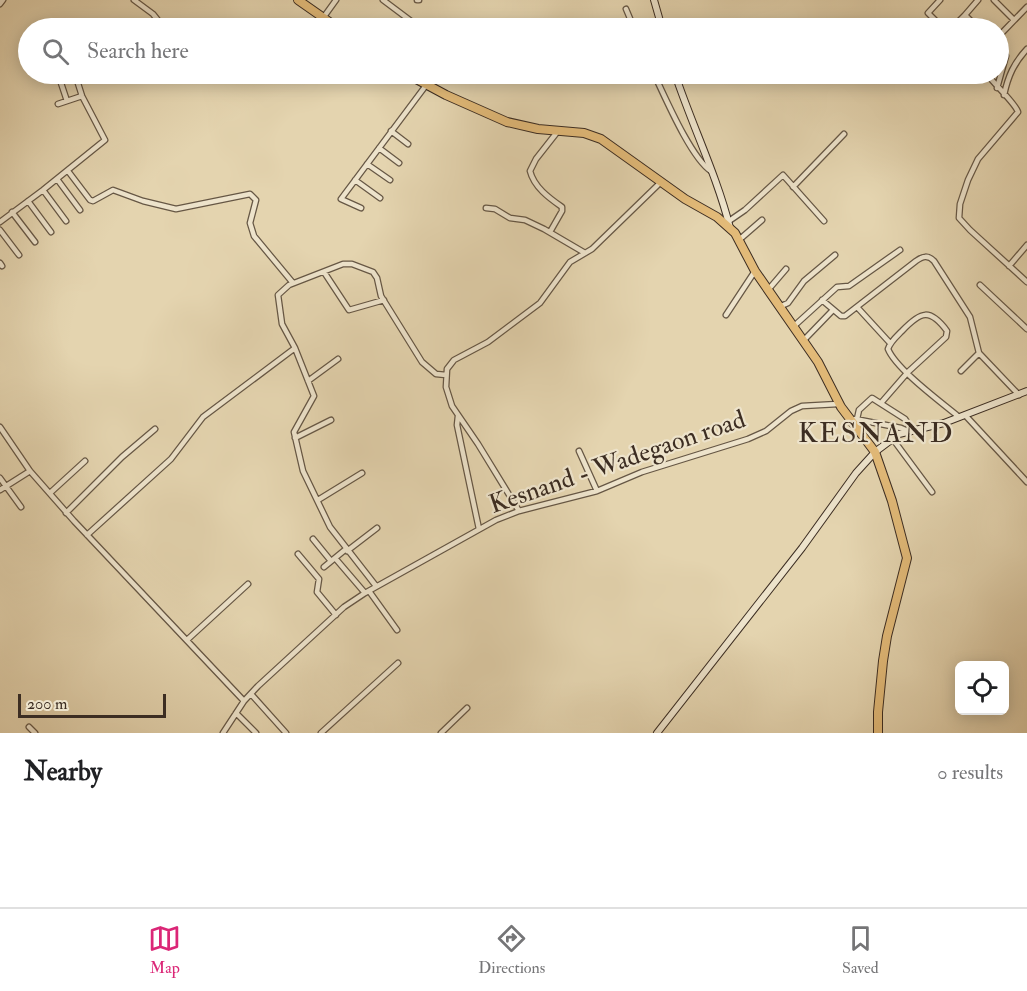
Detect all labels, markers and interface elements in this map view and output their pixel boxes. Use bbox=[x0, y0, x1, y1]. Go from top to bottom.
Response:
search box bbox=[18, 18, 1009, 84]
icon: search bbox=[39, 35, 72, 68]
text: Search here bbox=[87, 37, 189, 65]
street label: Kesnand - Wadegaon road bbox=[485, 403, 750, 521]
district label: KESNAND bbox=[798, 416, 954, 451]
map controls bbox=[955, 661, 1009, 715]
button: locate bbox=[955, 661, 1009, 715]
scale bar bbox=[18, 691, 166, 718]
text: 200 m bbox=[27, 694, 67, 714]
text: Nearby bbox=[24, 756, 102, 788]
text: 0 results bbox=[937, 760, 1003, 785]
tab: Map bbox=[148, 922, 181, 978]
tab: Directions bbox=[478, 922, 545, 978]
tab: Saved bbox=[842, 922, 879, 978]

